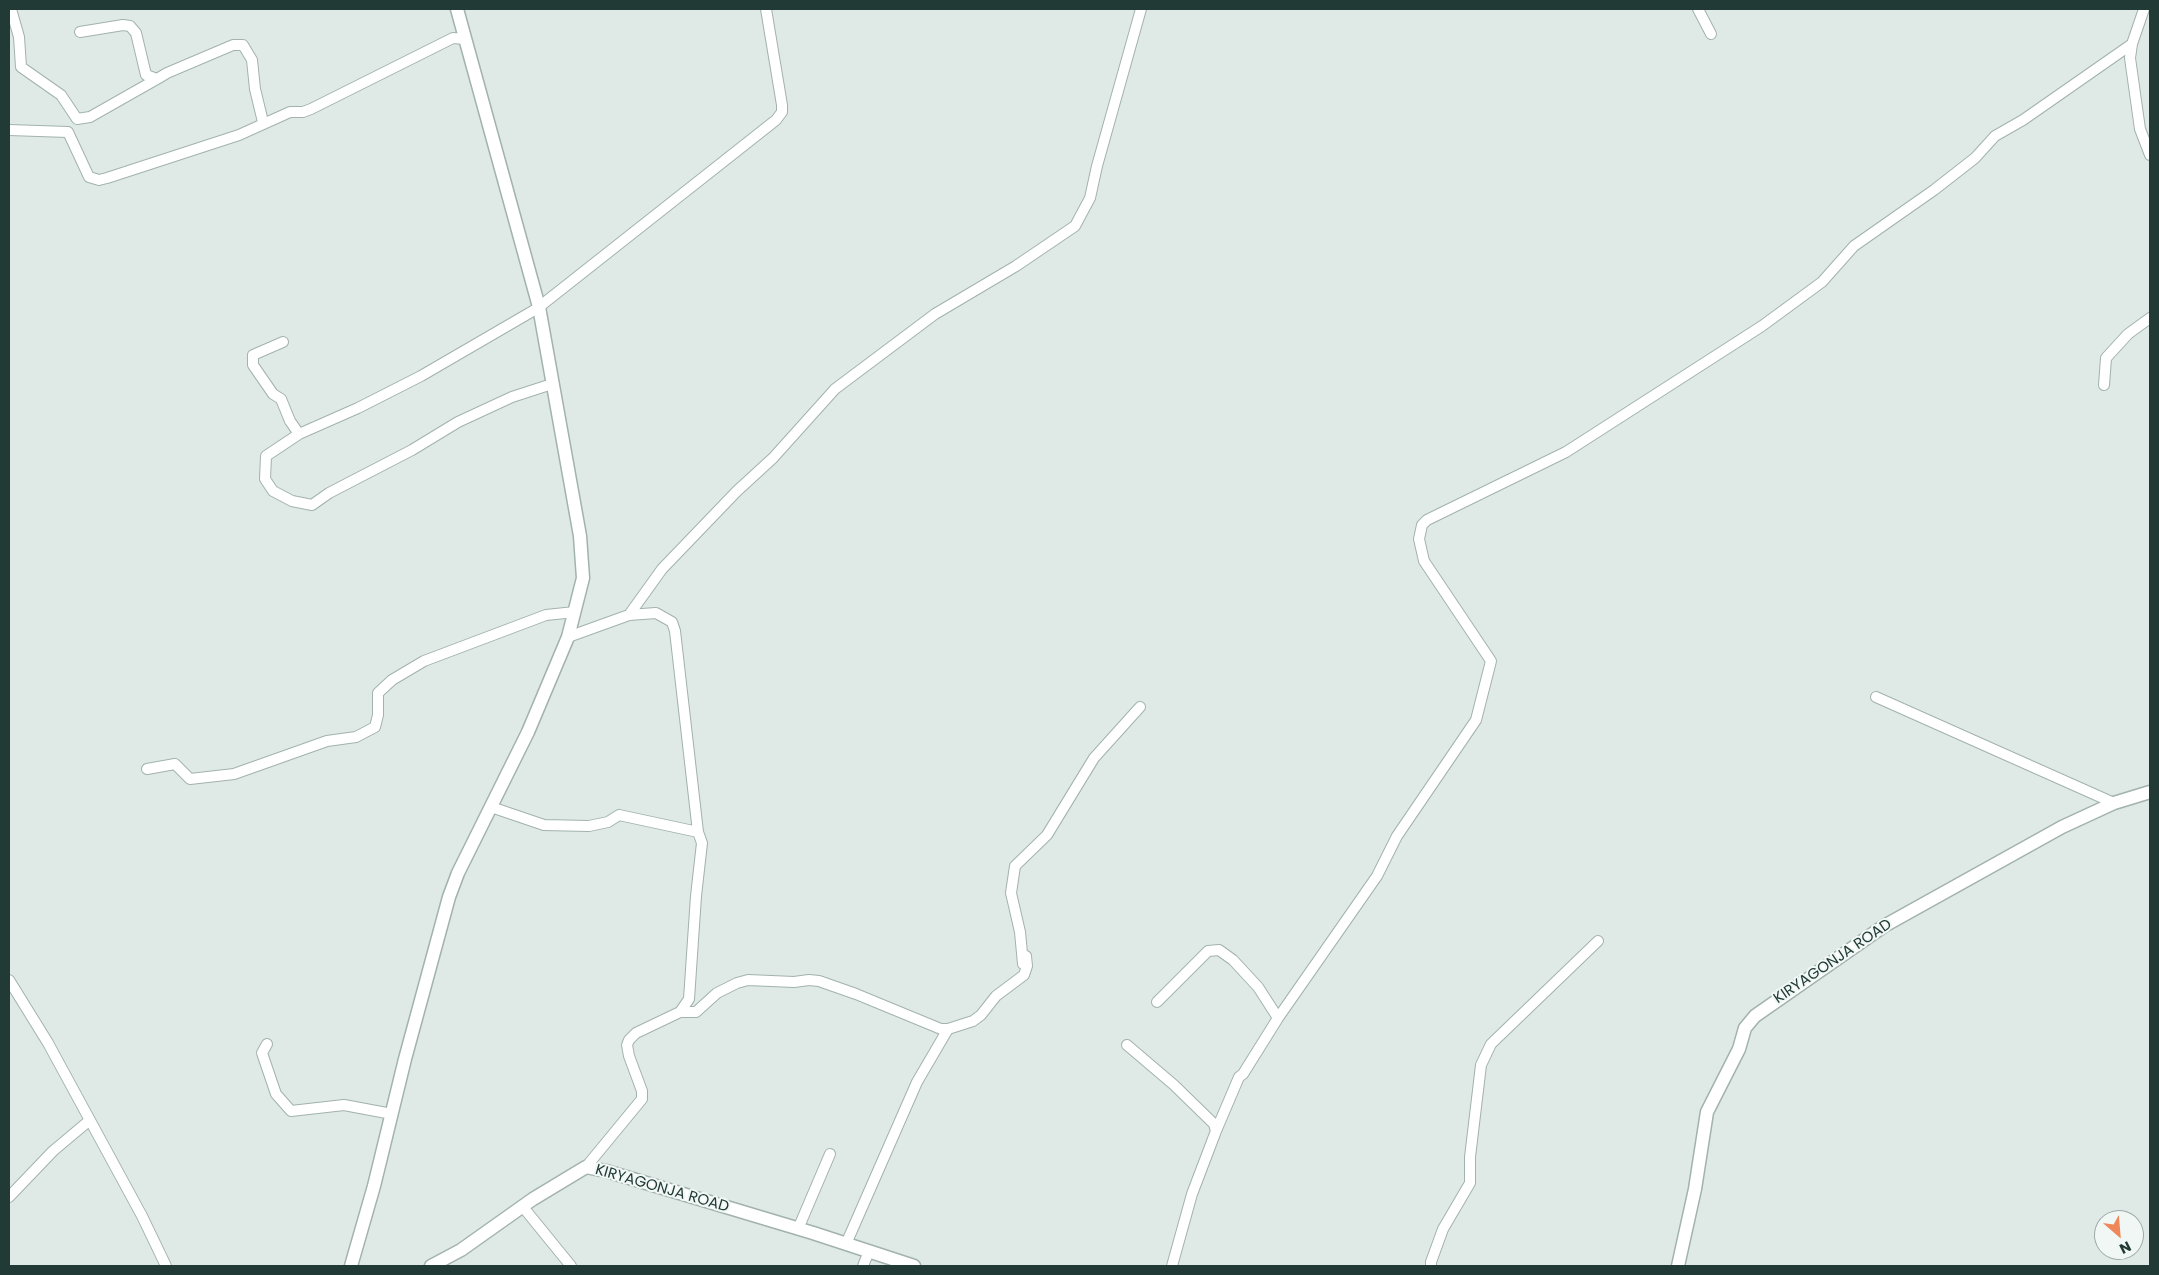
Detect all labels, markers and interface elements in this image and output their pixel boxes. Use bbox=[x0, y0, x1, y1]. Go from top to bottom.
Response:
street label: KIRYAGONJA ROAD bbox=[1771, 916, 1895, 1008]
street label: KIRYAGONJA ROAD bbox=[593, 1161, 731, 1217]
north arrow bbox=[2094, 1210, 2144, 1260]
text: N bbox=[2116, 1236, 2135, 1259]

